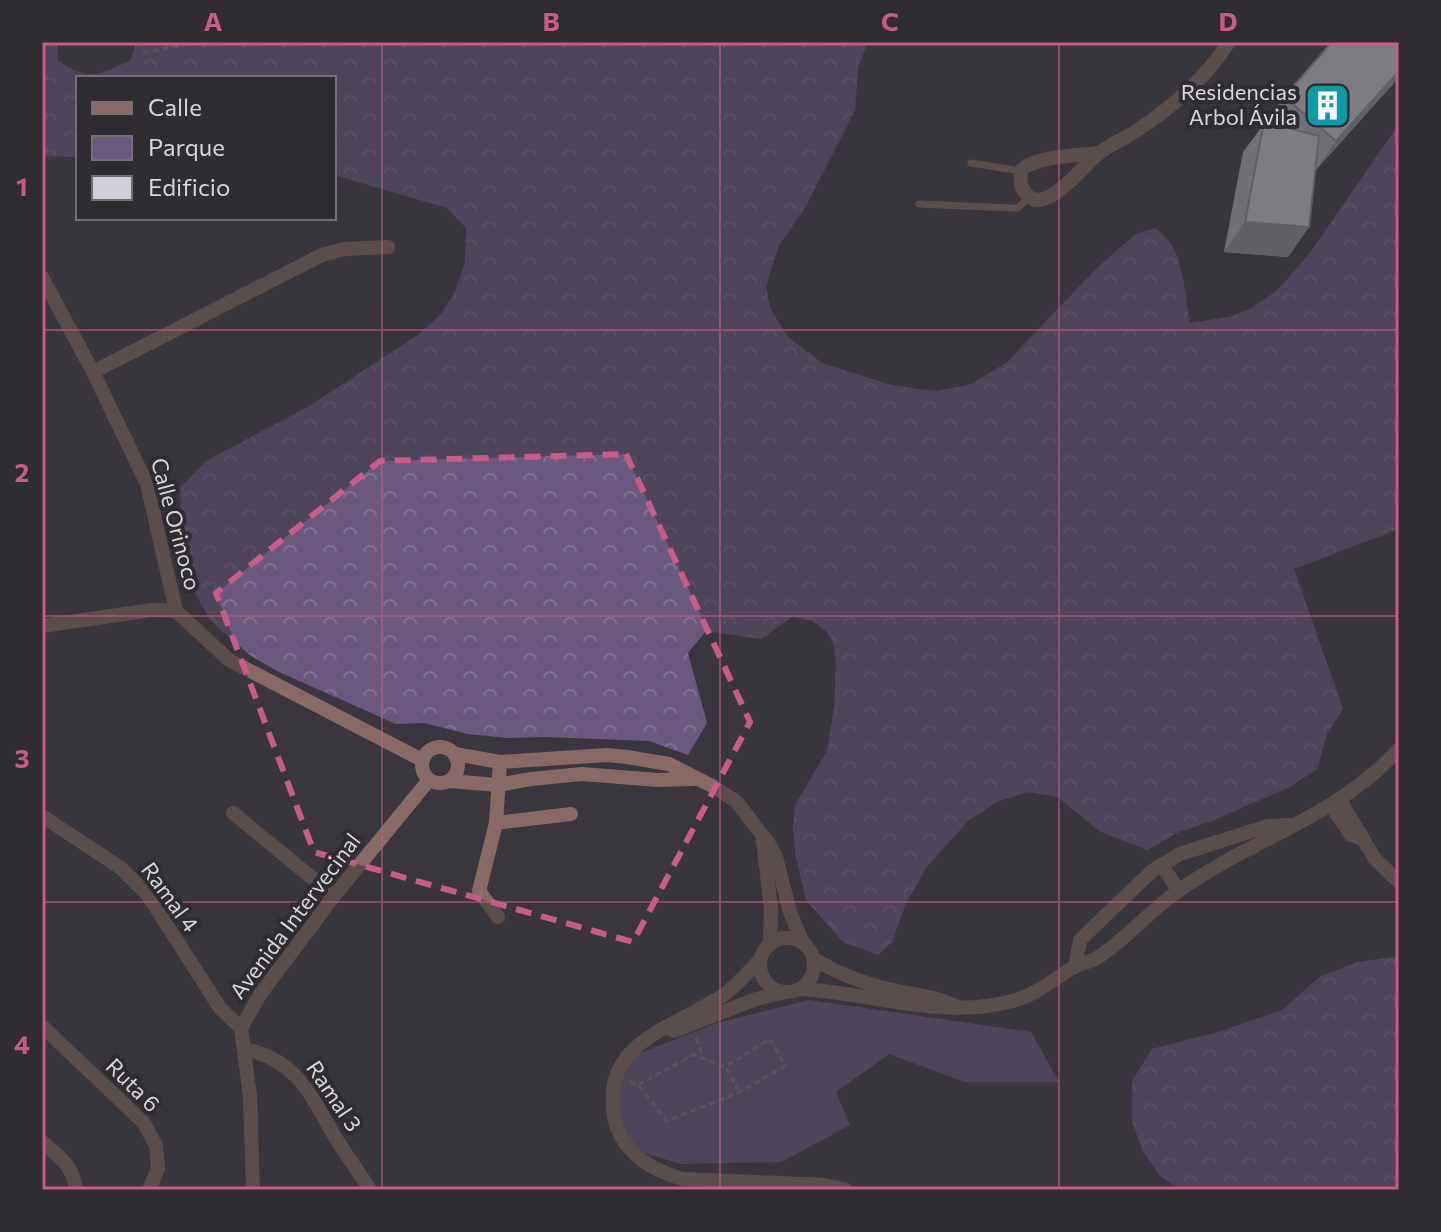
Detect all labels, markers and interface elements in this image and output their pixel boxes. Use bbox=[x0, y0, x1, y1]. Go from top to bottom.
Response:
text: A bbox=[204, 5, 223, 36]
text: B bbox=[542, 5, 560, 36]
text: C bbox=[881, 5, 899, 36]
text: D bbox=[1218, 5, 1238, 36]
legend bbox=[76, 76, 336, 220]
place label: Residencias Arbol Ávila bbox=[1181, 78, 1297, 130]
building icon: Residencias Arbol Ávila bbox=[1304, 81, 1352, 129]
text: Calle bbox=[148, 92, 202, 121]
text: Parque bbox=[148, 132, 225, 161]
text: 1 bbox=[16, 170, 28, 201]
text: Edificio bbox=[148, 172, 230, 201]
street label: Calle Orinoco bbox=[146, 455, 207, 593]
text: 2 bbox=[15, 456, 29, 487]
text: 3 bbox=[14, 742, 30, 773]
street label: Avenida Intervecinal bbox=[224, 828, 366, 1004]
street label: Ramal 4 bbox=[136, 856, 205, 937]
text: 4 bbox=[14, 1028, 30, 1059]
street label: Ruta 6 bbox=[101, 1052, 166, 1117]
street label: Ramal 3 bbox=[301, 1055, 368, 1136]

